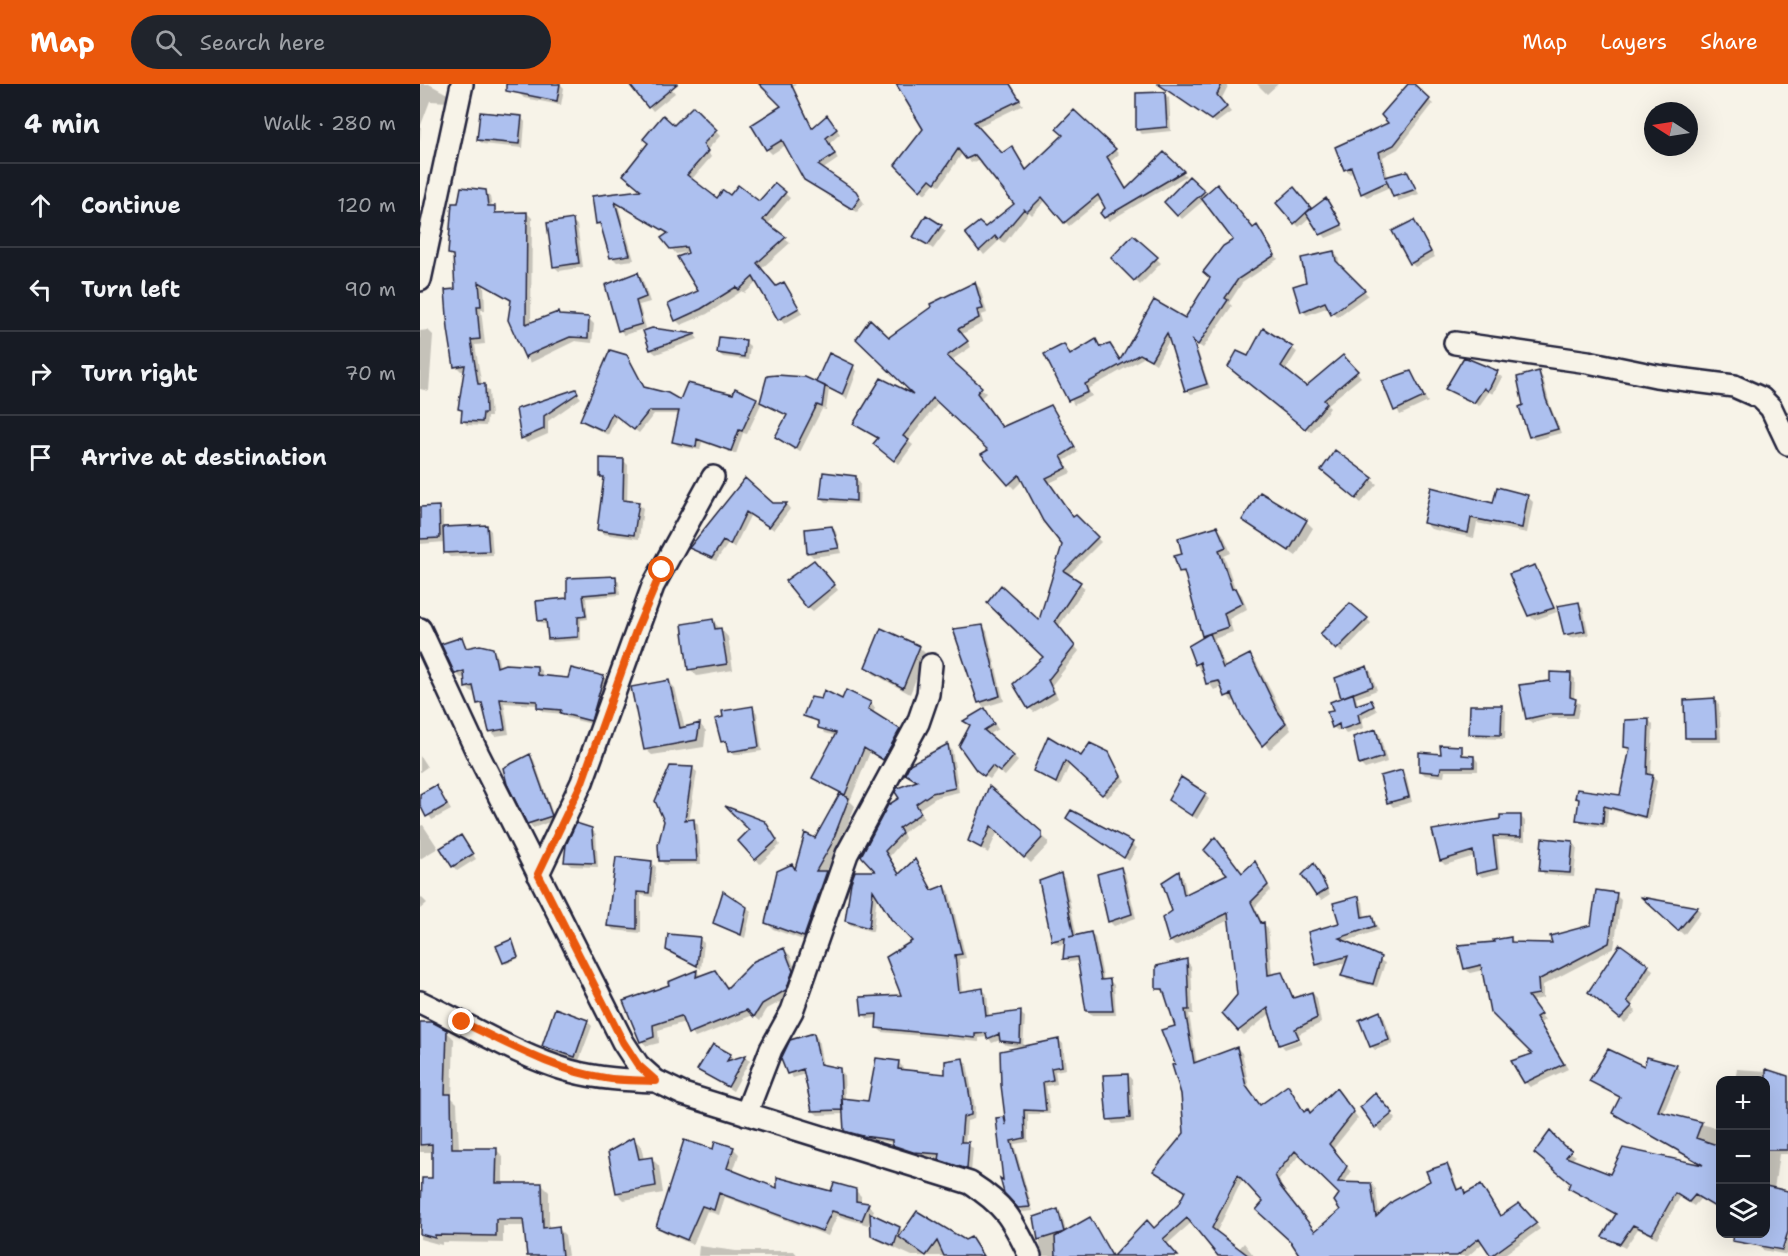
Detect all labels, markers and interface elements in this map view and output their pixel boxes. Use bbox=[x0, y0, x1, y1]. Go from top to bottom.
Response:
search box bbox=[131, 15, 551, 69]
text: Map bbox=[30, 23, 95, 61]
icon: search bbox=[152, 26, 185, 59]
text: Search here bbox=[200, 28, 325, 57]
text: Map bbox=[1522, 28, 1567, 56]
text: Layers bbox=[1600, 28, 1667, 56]
text: Share bbox=[1700, 28, 1758, 56]
north arrow bbox=[1644, 102, 1698, 156]
text: 4 min bbox=[24, 106, 100, 141]
text: Walk · 280 m bbox=[263, 110, 396, 136]
icon: ahead bbox=[24, 189, 57, 222]
text: Continue bbox=[81, 191, 181, 220]
text: 120 m bbox=[337, 192, 396, 218]
icon: left bbox=[24, 273, 57, 306]
text: Turn left bbox=[81, 275, 180, 304]
text: 90 m bbox=[344, 276, 396, 302]
icon: right bbox=[24, 357, 57, 390]
text: Turn right bbox=[81, 359, 198, 388]
text: 70 m bbox=[344, 360, 396, 386]
icon: arrive bbox=[24, 441, 57, 474]
text: Arrive at destination bbox=[81, 443, 327, 472]
route start bbox=[648, 556, 674, 582]
route end bbox=[448, 1008, 474, 1034]
map controls bbox=[1716, 1076, 1770, 1238]
button: + bbox=[1716, 1076, 1770, 1130]
button: − bbox=[1716, 1130, 1770, 1184]
button: layers bbox=[1716, 1184, 1770, 1238]

